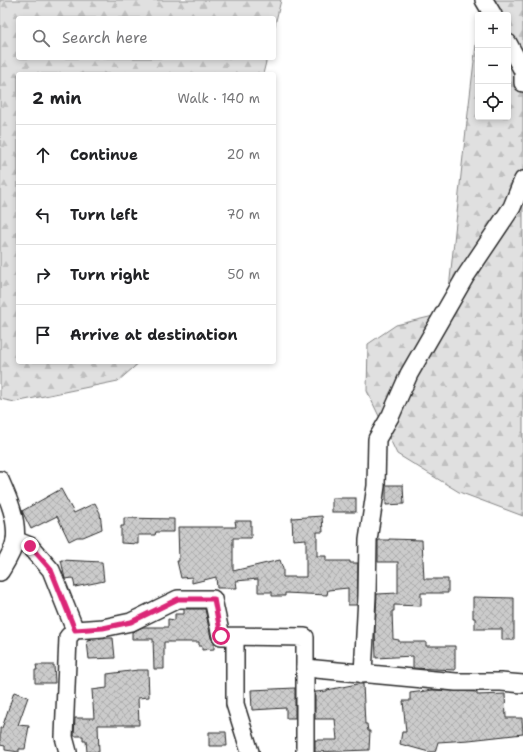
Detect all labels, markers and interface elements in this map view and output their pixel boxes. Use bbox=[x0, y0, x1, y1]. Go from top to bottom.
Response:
map controls bbox=[475, 12, 511, 120]
button: + bbox=[475, 12, 511, 48]
search box bbox=[16, 16, 276, 60]
icon: search bbox=[30, 27, 52, 49]
text: Search here bbox=[62, 28, 148, 48]
button: − bbox=[475, 48, 511, 84]
button: locate bbox=[475, 84, 511, 120]
text: 2 min bbox=[32, 87, 82, 109]
text: Walk · 140 m bbox=[177, 90, 260, 107]
icon: ahead bbox=[32, 144, 54, 166]
text: Continue bbox=[70, 145, 138, 165]
text: 20 m bbox=[227, 146, 260, 163]
icon: left bbox=[32, 204, 54, 226]
text: Turn left bbox=[70, 205, 138, 225]
text: 70 m bbox=[226, 206, 260, 223]
icon: right bbox=[32, 264, 54, 286]
text: Turn right bbox=[70, 265, 150, 285]
text: 50 m bbox=[227, 266, 260, 283]
icon: arrive bbox=[32, 324, 54, 346]
text: Arrive at destination bbox=[70, 325, 238, 345]
route end bbox=[21, 537, 39, 555]
route start bbox=[212, 627, 230, 645]

